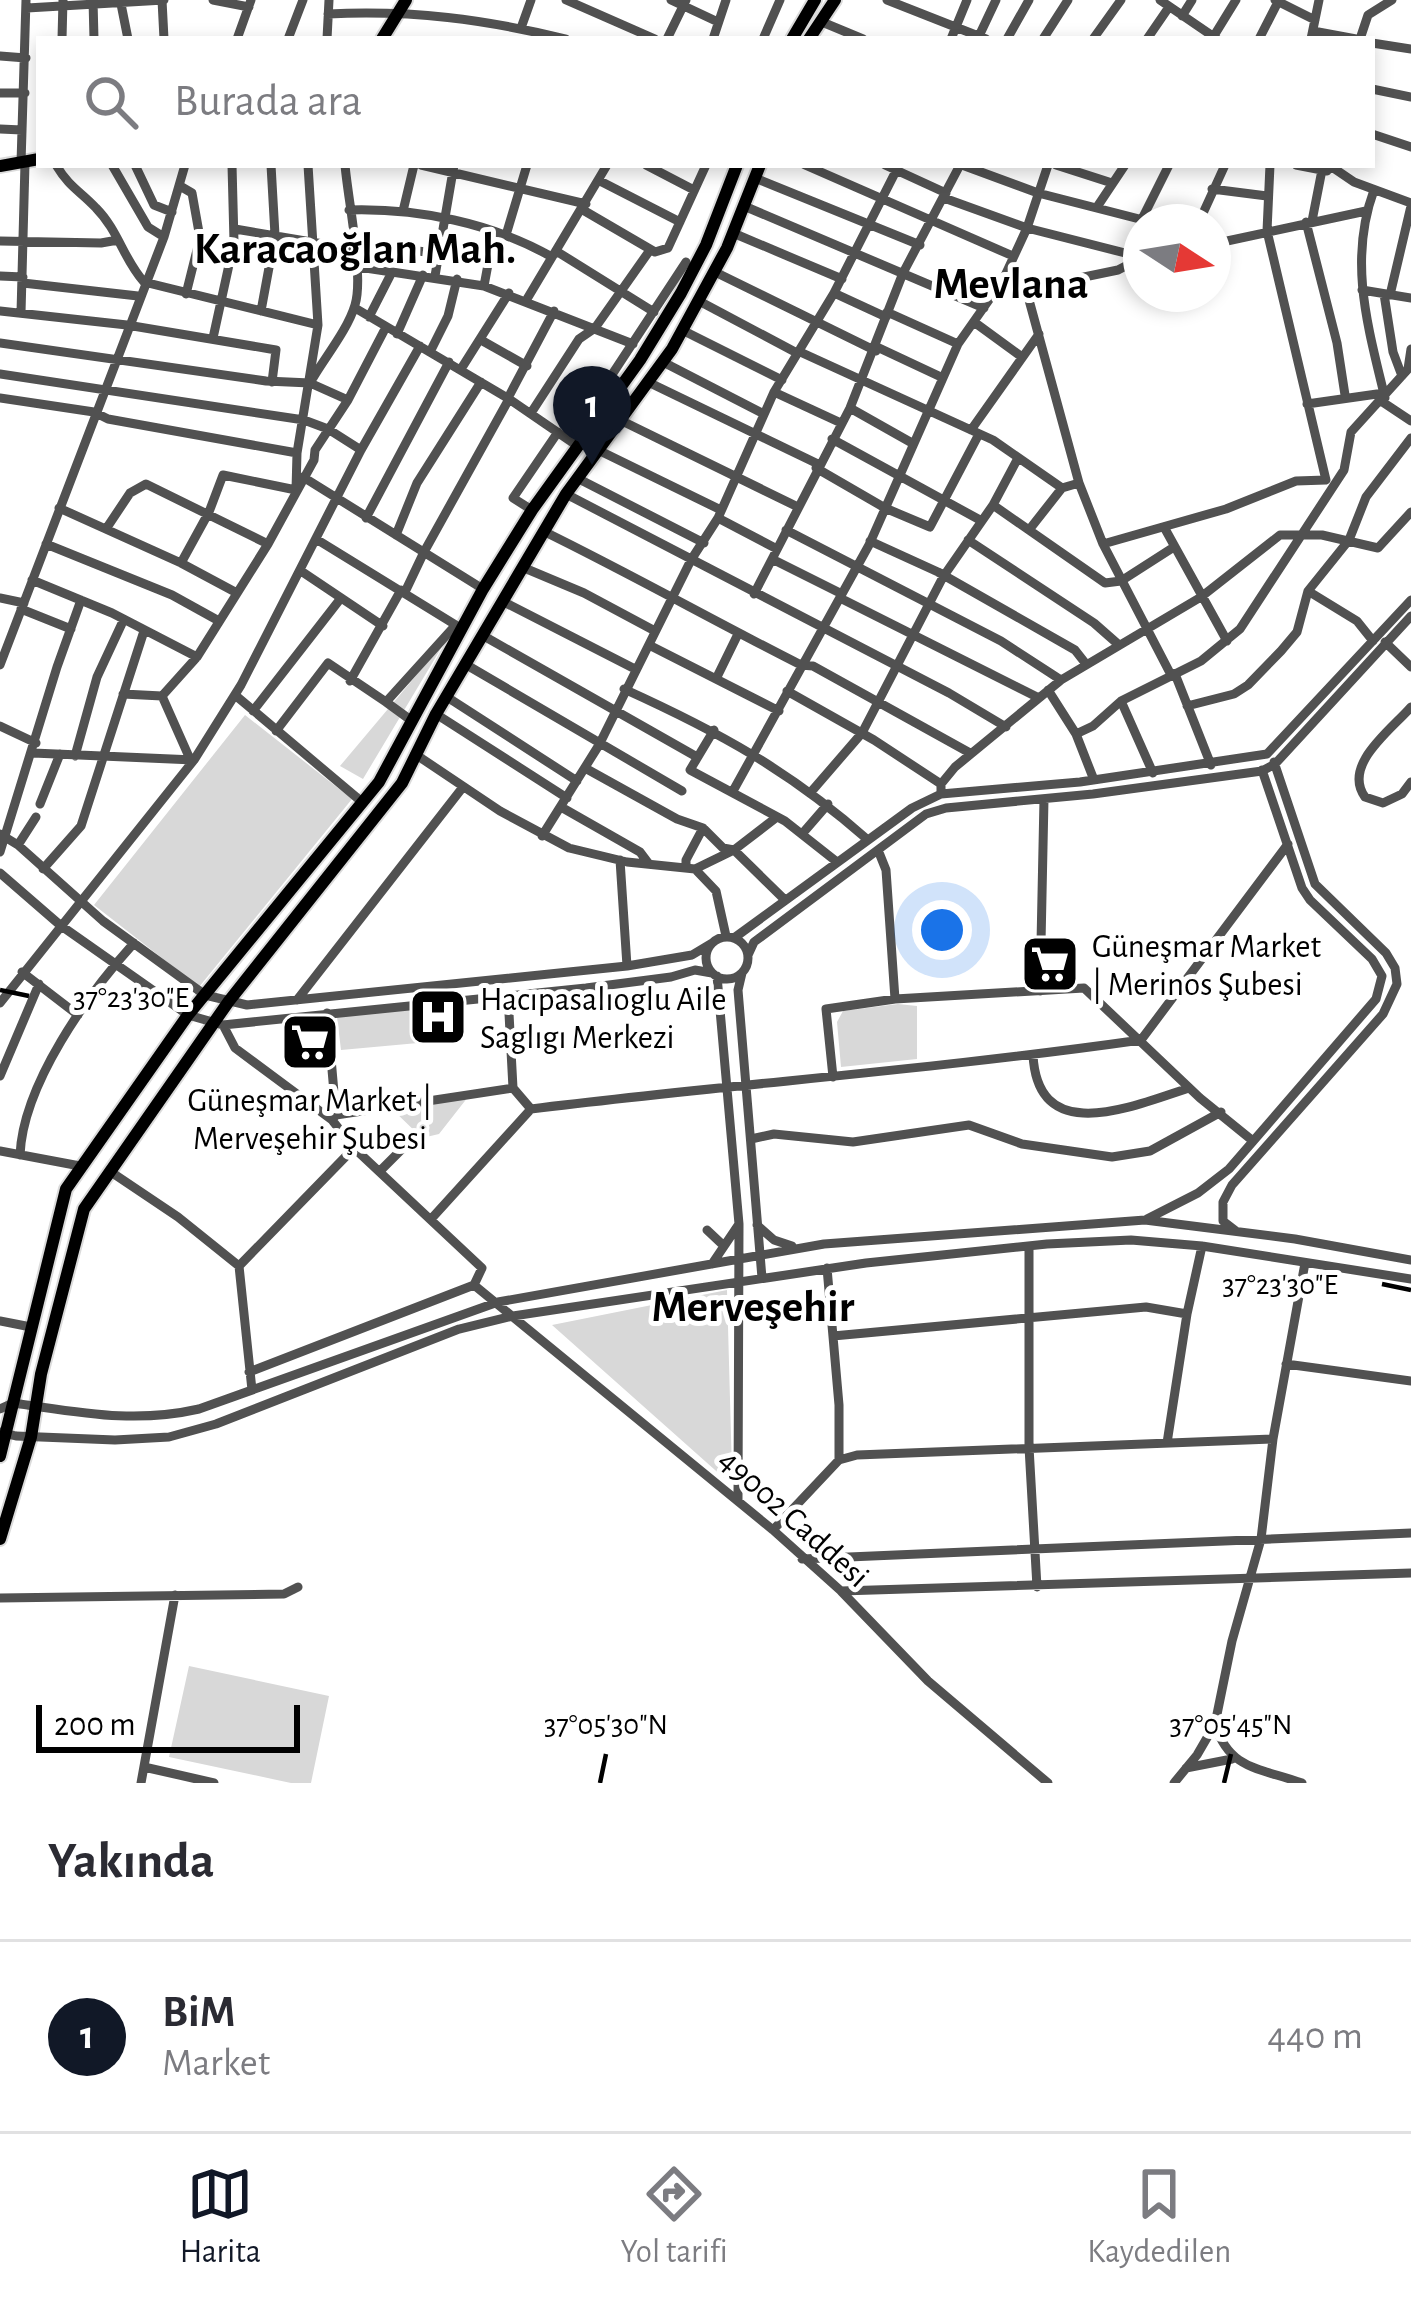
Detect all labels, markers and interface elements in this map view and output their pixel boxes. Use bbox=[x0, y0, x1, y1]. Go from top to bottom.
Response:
search box bbox=[36, 36, 1375, 168]
icon: search bbox=[78, 69, 144, 135]
text: Burada ara bbox=[174, 79, 362, 124]
north arrow bbox=[1123, 204, 1231, 312]
district label: Karacaoğlan Mah. bbox=[194, 227, 516, 272]
district label: Mevlana bbox=[933, 262, 1089, 307]
pin: 1 bbox=[553, 366, 631, 465]
your location bbox=[912, 900, 972, 960]
place label: Güneşmar Market | Merinos Şubesi bbox=[1092, 931, 1322, 1004]
supermarket icon: Güneşmar Market | Merinos Şubesi bbox=[1019, 933, 1081, 995]
text: 37°23'30"E bbox=[73, 983, 189, 1013]
place label: Hacıpasalıoglu Aile Saglıgı Merkezi bbox=[480, 984, 727, 1055]
hospital icon: Hacıpasalıoglu Aile Saglıgı Merkezi bbox=[407, 986, 469, 1048]
supermarket icon: Güneşmar Market | Merveşehir Şubesi bbox=[279, 1011, 341, 1073]
place label: Güneşmar Market | Merveşehir Şubesi bbox=[188, 1083, 432, 1156]
text: 37°23'30"E bbox=[1222, 1270, 1338, 1300]
district label: Merveşehir bbox=[652, 1285, 855, 1330]
street label: 49002 Caddesi bbox=[712, 1443, 874, 1594]
scale bar bbox=[36, 1699, 300, 1752]
text: 200 m bbox=[54, 1709, 136, 1742]
text: 37°05'30"N bbox=[544, 1710, 668, 1740]
text: 37°05'45"N bbox=[1170, 1710, 1292, 1740]
text: Yakında bbox=[48, 1836, 214, 1887]
text: BiM bbox=[162, 1990, 236, 2035]
text: 1 bbox=[80, 2017, 94, 2056]
text: 440 m bbox=[1267, 2017, 1363, 2056]
text: Market bbox=[162, 2044, 270, 2083]
tab: Harita bbox=[180, 2161, 261, 2273]
tab: Yol tarifi bbox=[621, 2161, 728, 2273]
tab: Kaydedilen bbox=[1087, 2161, 1231, 2273]

